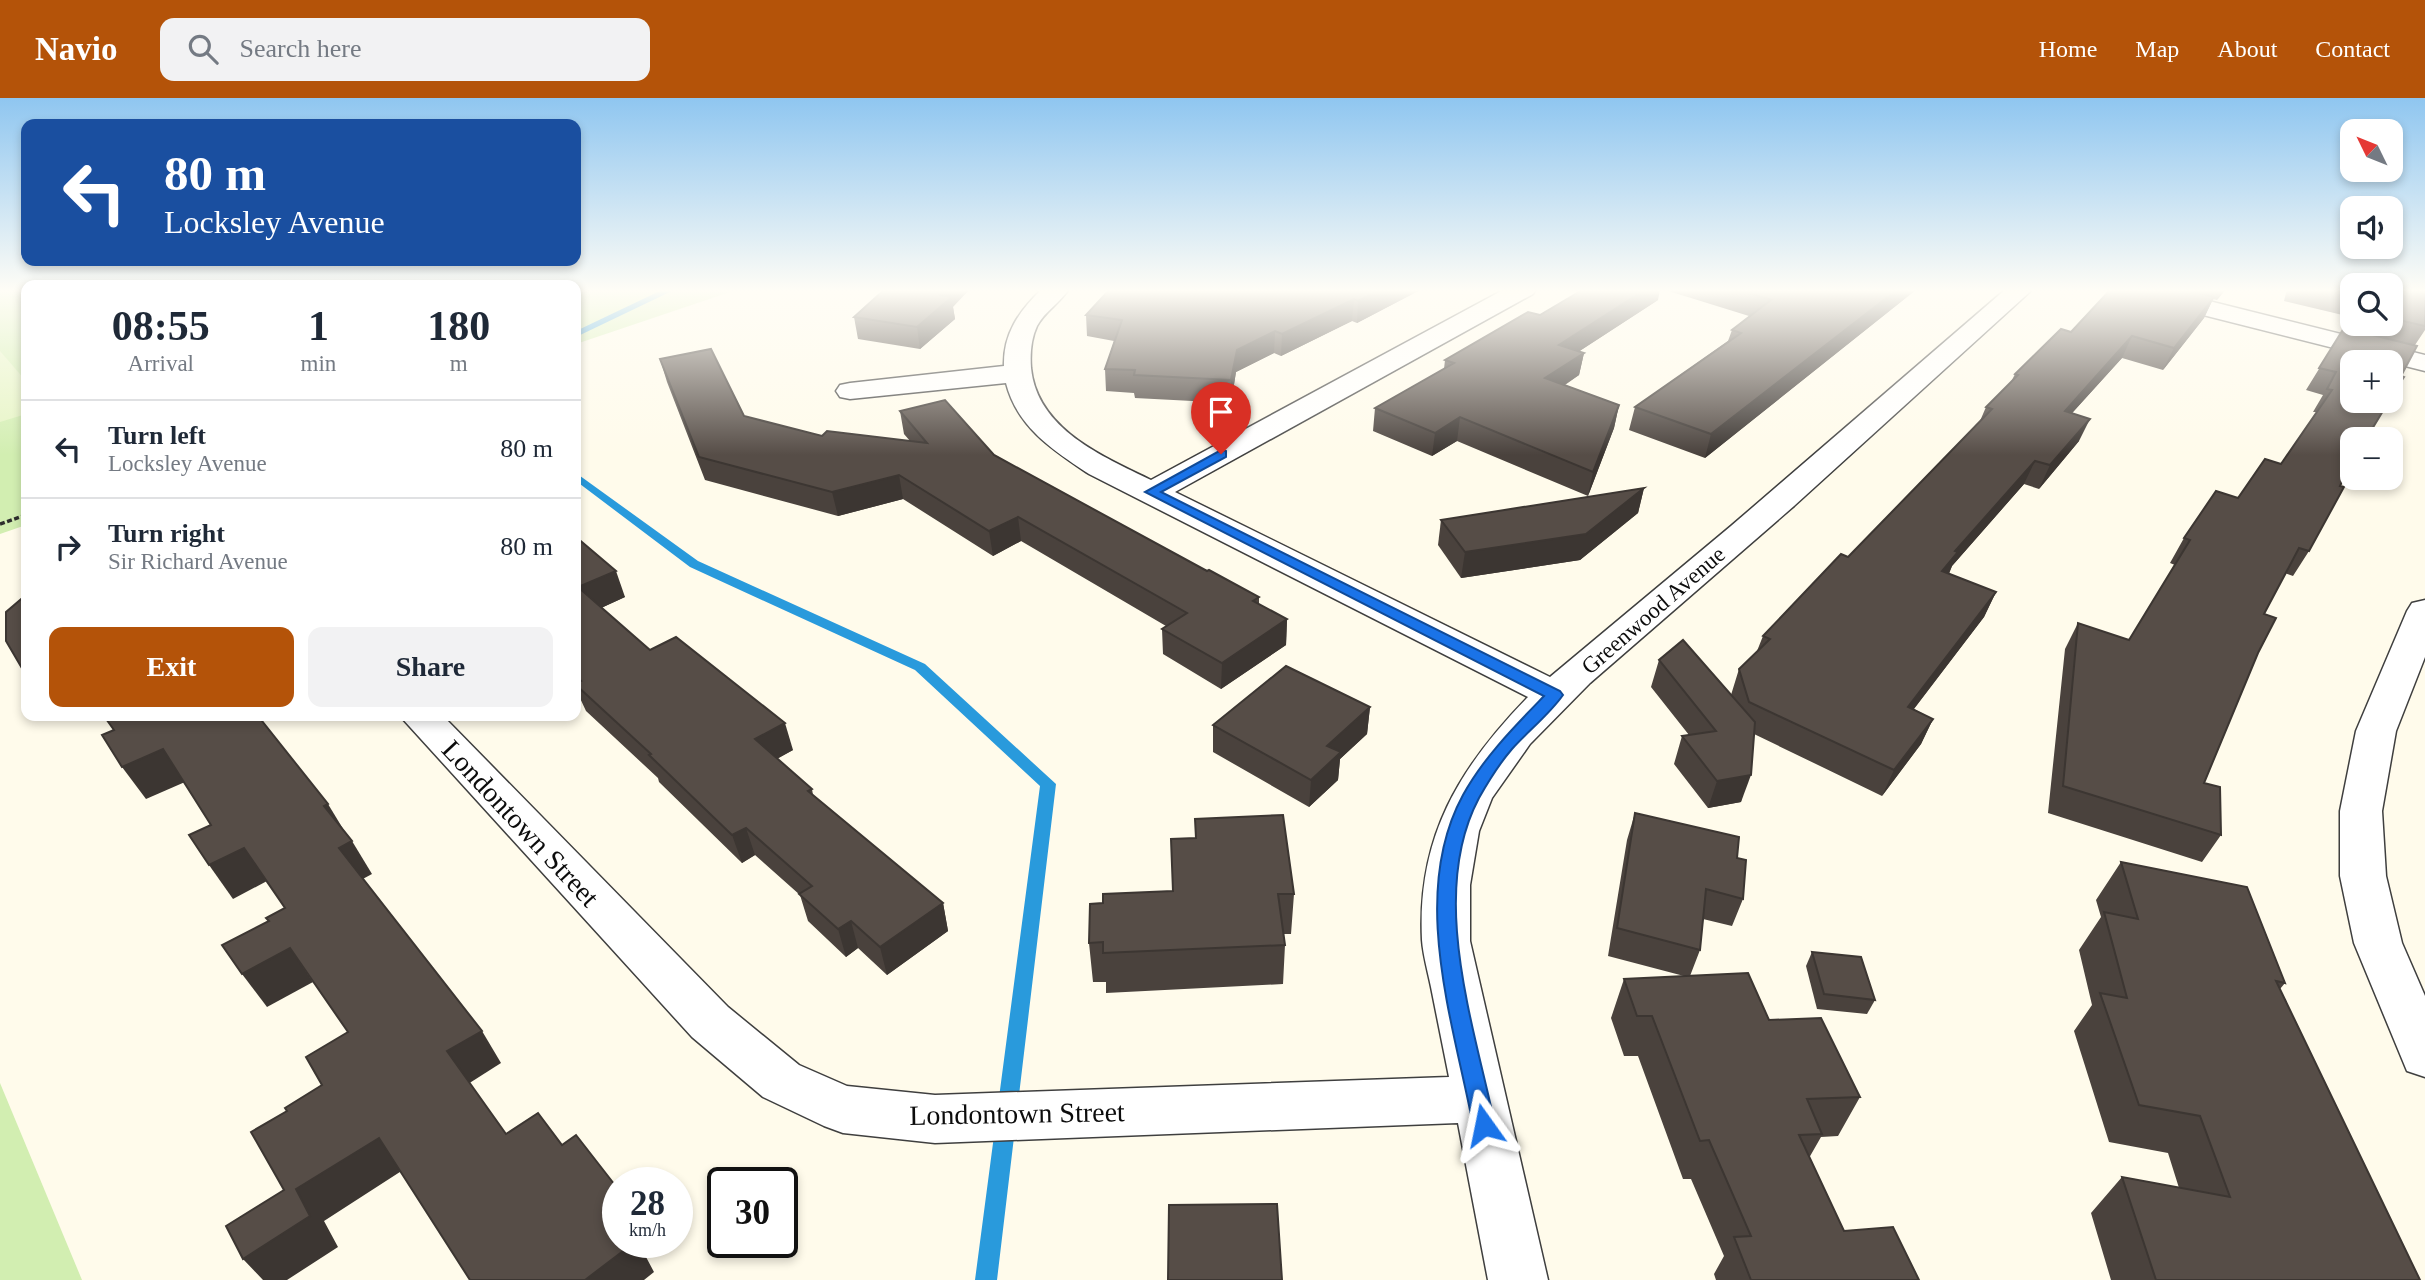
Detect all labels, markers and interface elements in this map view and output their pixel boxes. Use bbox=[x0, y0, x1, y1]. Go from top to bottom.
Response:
search box bbox=[160, 18, 650, 81]
icon: search bbox=[184, 30, 222, 68]
text: Navio bbox=[35, 31, 118, 67]
text: Search here bbox=[240, 34, 361, 63]
text: Home bbox=[2039, 36, 2097, 62]
text: Map bbox=[2135, 36, 2179, 62]
text: About bbox=[2217, 36, 2277, 62]
text: Contact bbox=[2315, 36, 2390, 62]
north arrow bbox=[2340, 119, 2403, 182]
map controls bbox=[2340, 119, 2403, 490]
text: 80 m bbox=[164, 146, 266, 201]
icon: left bbox=[49, 147, 140, 238]
button: sound bbox=[2340, 196, 2403, 259]
text: Locksley Avenue bbox=[164, 204, 385, 240]
button: search bbox=[2340, 273, 2403, 336]
text: 08:55 bbox=[112, 303, 210, 349]
text: 1 bbox=[308, 303, 329, 349]
text: 180 bbox=[427, 303, 490, 349]
button: + bbox=[2340, 350, 2403, 413]
text: Arrival bbox=[128, 351, 194, 376]
text: min bbox=[301, 351, 336, 376]
text: m bbox=[450, 351, 468, 376]
pin bbox=[1191, 382, 1251, 454]
icon: arrive bbox=[1202, 393, 1240, 431]
text: Turn left bbox=[108, 421, 206, 450]
button: − bbox=[2340, 427, 2403, 490]
icon: left bbox=[49, 430, 87, 468]
text: 80 m bbox=[500, 434, 553, 463]
text: Locksley Avenue bbox=[108, 451, 267, 476]
text: Turn right bbox=[108, 519, 225, 548]
icon: right bbox=[49, 528, 87, 566]
text: 80 m bbox=[500, 532, 553, 561]
street label: Greenwood Avenue bbox=[1577, 541, 1730, 679]
text: Sir Richard Avenue bbox=[108, 549, 288, 574]
button: Exit bbox=[49, 627, 294, 707]
button: Share bbox=[308, 627, 553, 707]
street label: Londontown Street bbox=[436, 734, 606, 913]
position arrow bbox=[1447, 1088, 1521, 1162]
street label: Londontown Street bbox=[909, 1096, 1125, 1131]
speed limit sign: 30 bbox=[707, 1167, 798, 1258]
text: 28 bbox=[630, 1184, 665, 1223]
text: km/h bbox=[629, 1220, 666, 1240]

